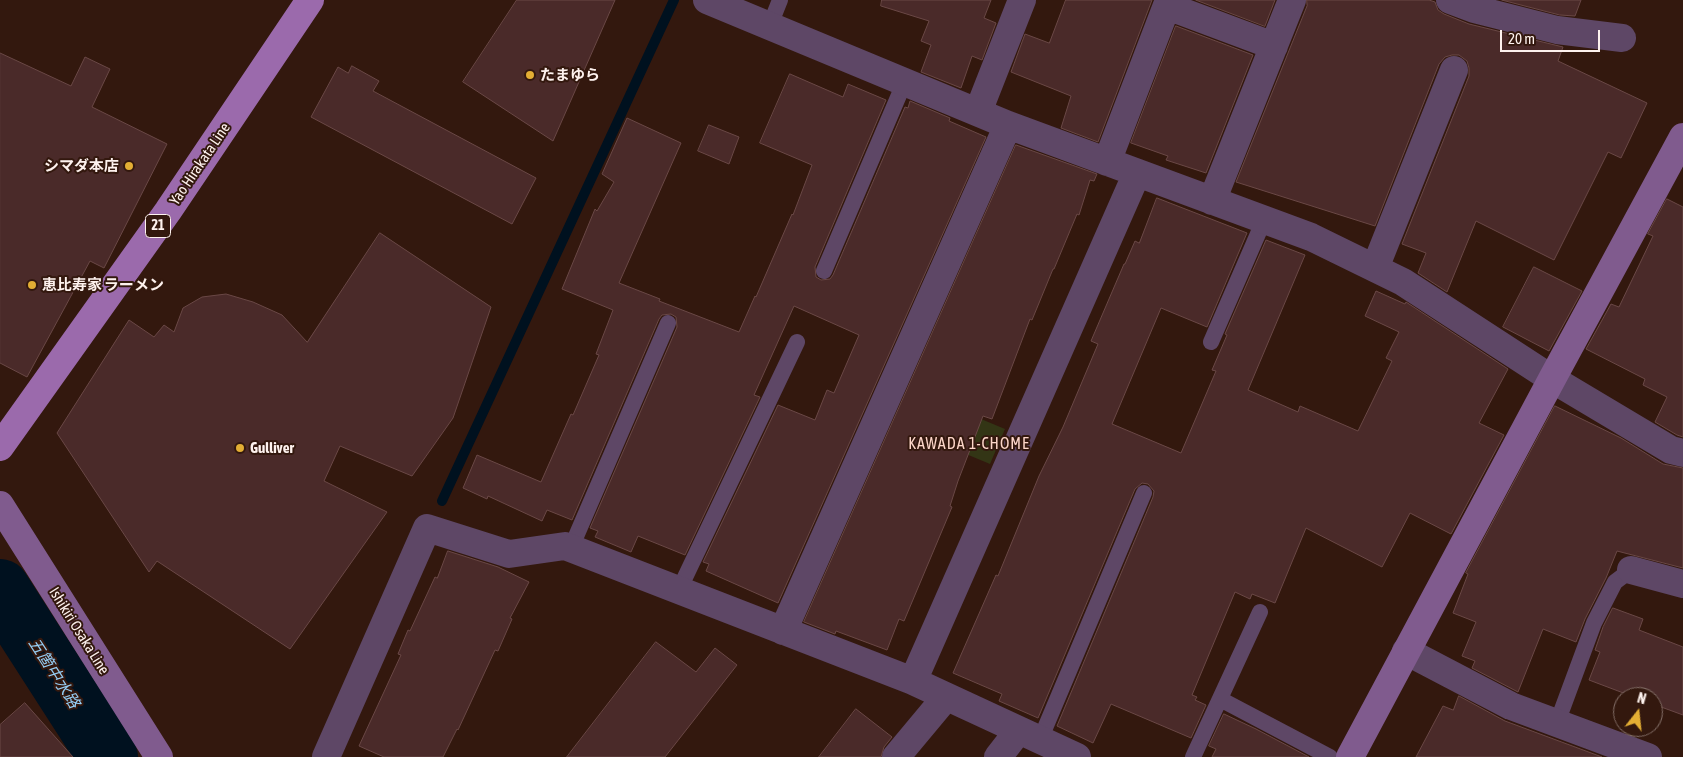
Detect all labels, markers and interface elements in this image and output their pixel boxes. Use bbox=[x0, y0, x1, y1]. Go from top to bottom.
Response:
scale bar bbox=[1503, 20, 1603, 52]
text: 20 m bbox=[1508, 30, 1535, 47]
place label: たまゆら bbox=[540, 66, 600, 84]
marker: たまゆら bbox=[524, 69, 536, 81]
street label: Yao Hirakata Line bbox=[166, 119, 234, 209]
place label: シマダ本店 bbox=[44, 157, 119, 175]
marker: シマダ本店 bbox=[123, 160, 135, 172]
road number: 21 bbox=[146, 215, 170, 238]
place label: 恵比寿家 ラーメン bbox=[42, 276, 164, 294]
marker: 恵比寿家 ラーメン bbox=[26, 279, 38, 291]
district label: KAWADA 1-CHOME bbox=[906, 434, 1032, 454]
place label: Gulliver bbox=[250, 439, 294, 457]
marker: Gulliver bbox=[234, 442, 246, 454]
street label: Ishikiri Osaka Line bbox=[45, 584, 113, 678]
water label: 五箇中水路 bbox=[24, 634, 84, 712]
north arrow bbox=[1613, 687, 1663, 737]
text: N bbox=[1636, 690, 1648, 707]

